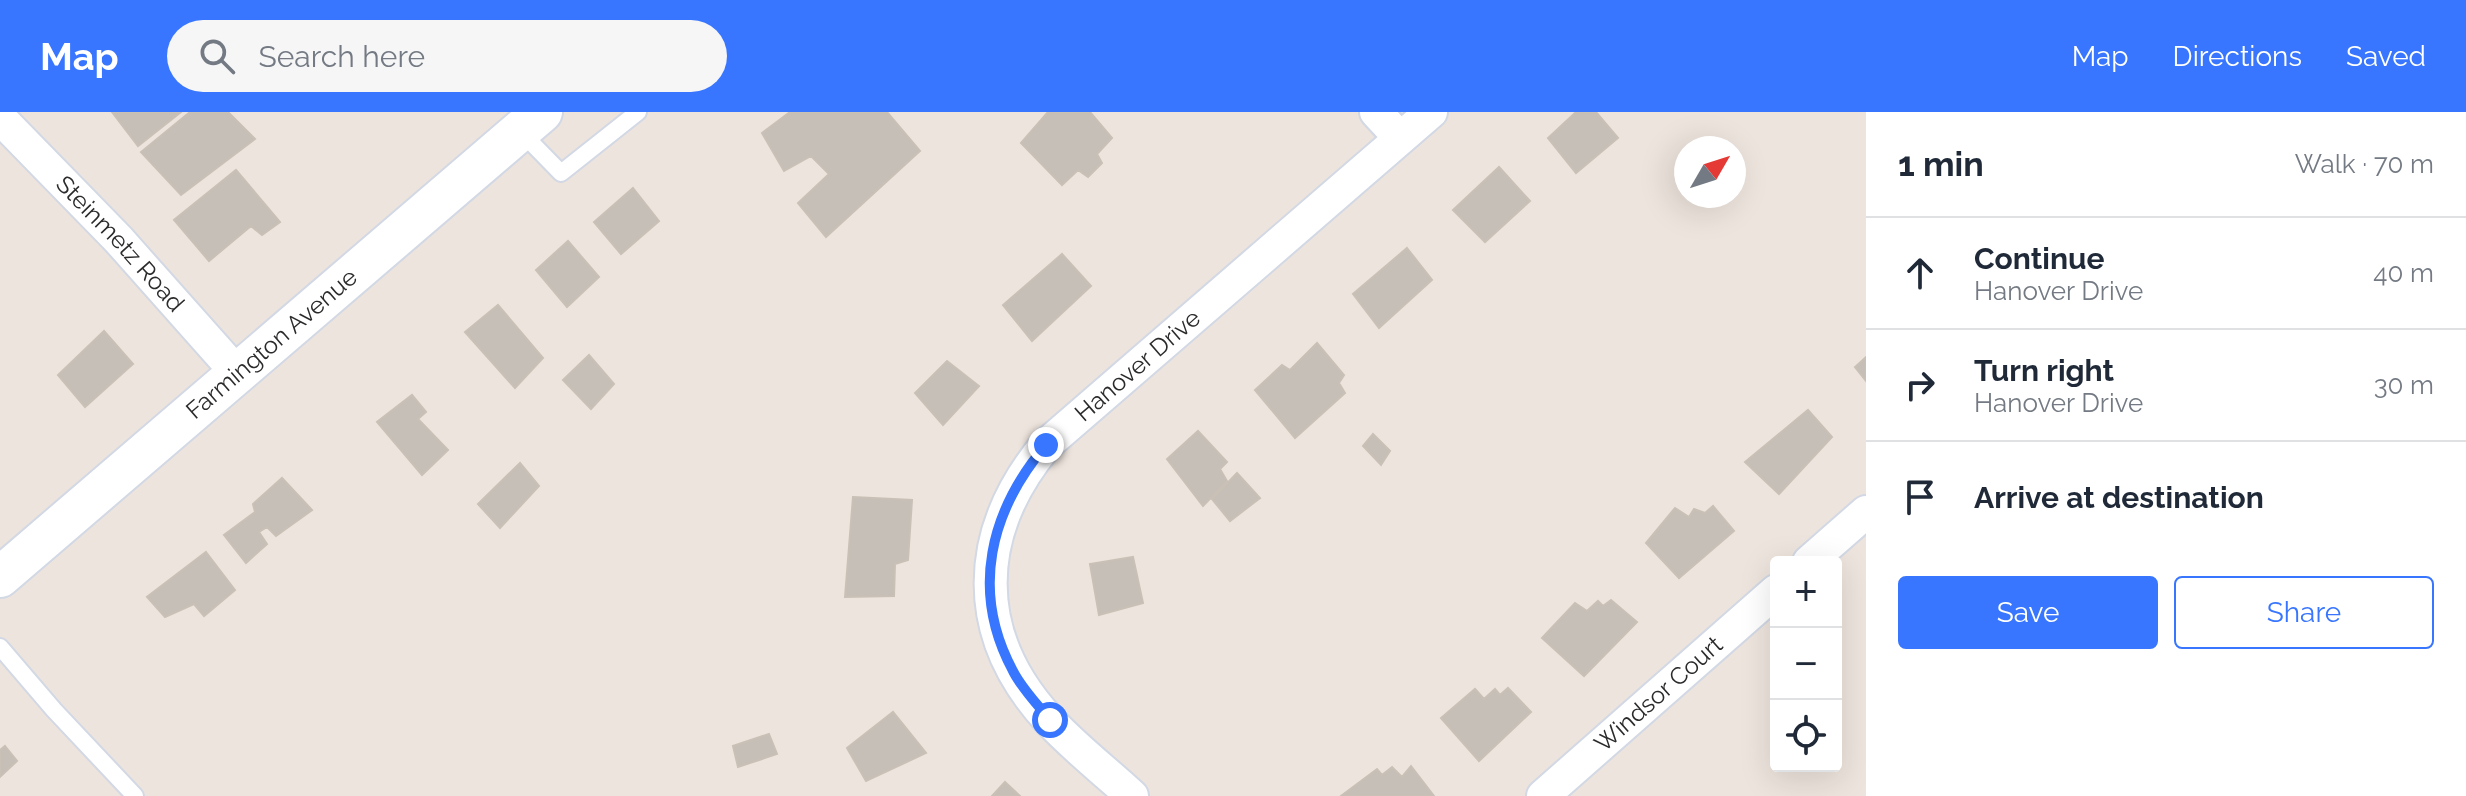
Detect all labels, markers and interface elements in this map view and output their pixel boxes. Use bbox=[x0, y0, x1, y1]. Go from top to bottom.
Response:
search box bbox=[167, 20, 727, 92]
text: Map bbox=[40, 34, 119, 79]
icon: search bbox=[195, 34, 239, 78]
text: Search here bbox=[259, 39, 425, 74]
text: Map bbox=[2072, 40, 2129, 73]
text: Directions bbox=[2173, 40, 2302, 73]
text: Saved bbox=[2346, 40, 2426, 73]
north arrow bbox=[1674, 136, 1746, 208]
text: 1 min bbox=[1898, 144, 1984, 184]
text: Walk · 70 m bbox=[2295, 149, 2434, 179]
street label: Steinmetz Road bbox=[50, 169, 191, 317]
text: Continue bbox=[1974, 241, 2105, 276]
icon: ahead bbox=[1898, 251, 1942, 295]
text: 40 m bbox=[2373, 258, 2434, 288]
street label: Farmington Avenue bbox=[180, 262, 363, 425]
text: Hanover Drive bbox=[1974, 276, 2143, 306]
street label: Hanover Drive bbox=[1069, 303, 1206, 427]
text: Turn right bbox=[1974, 353, 2114, 388]
icon: right bbox=[1898, 363, 1942, 407]
text: 30 m bbox=[2374, 370, 2434, 400]
text: Hanover Drive bbox=[1974, 388, 2143, 418]
route end bbox=[1028, 427, 1064, 463]
icon: arrive bbox=[1898, 475, 1942, 519]
text: Arrive at destination bbox=[1974, 480, 2264, 515]
map controls bbox=[1770, 556, 1842, 772]
button: + bbox=[1770, 556, 1842, 628]
button: Save bbox=[1898, 576, 2158, 649]
button: Share bbox=[2174, 576, 2434, 649]
button: − bbox=[1770, 628, 1842, 700]
street label: Windsor Court bbox=[1588, 630, 1728, 758]
button: locate bbox=[1770, 700, 1842, 772]
route start bbox=[1032, 702, 1068, 738]

